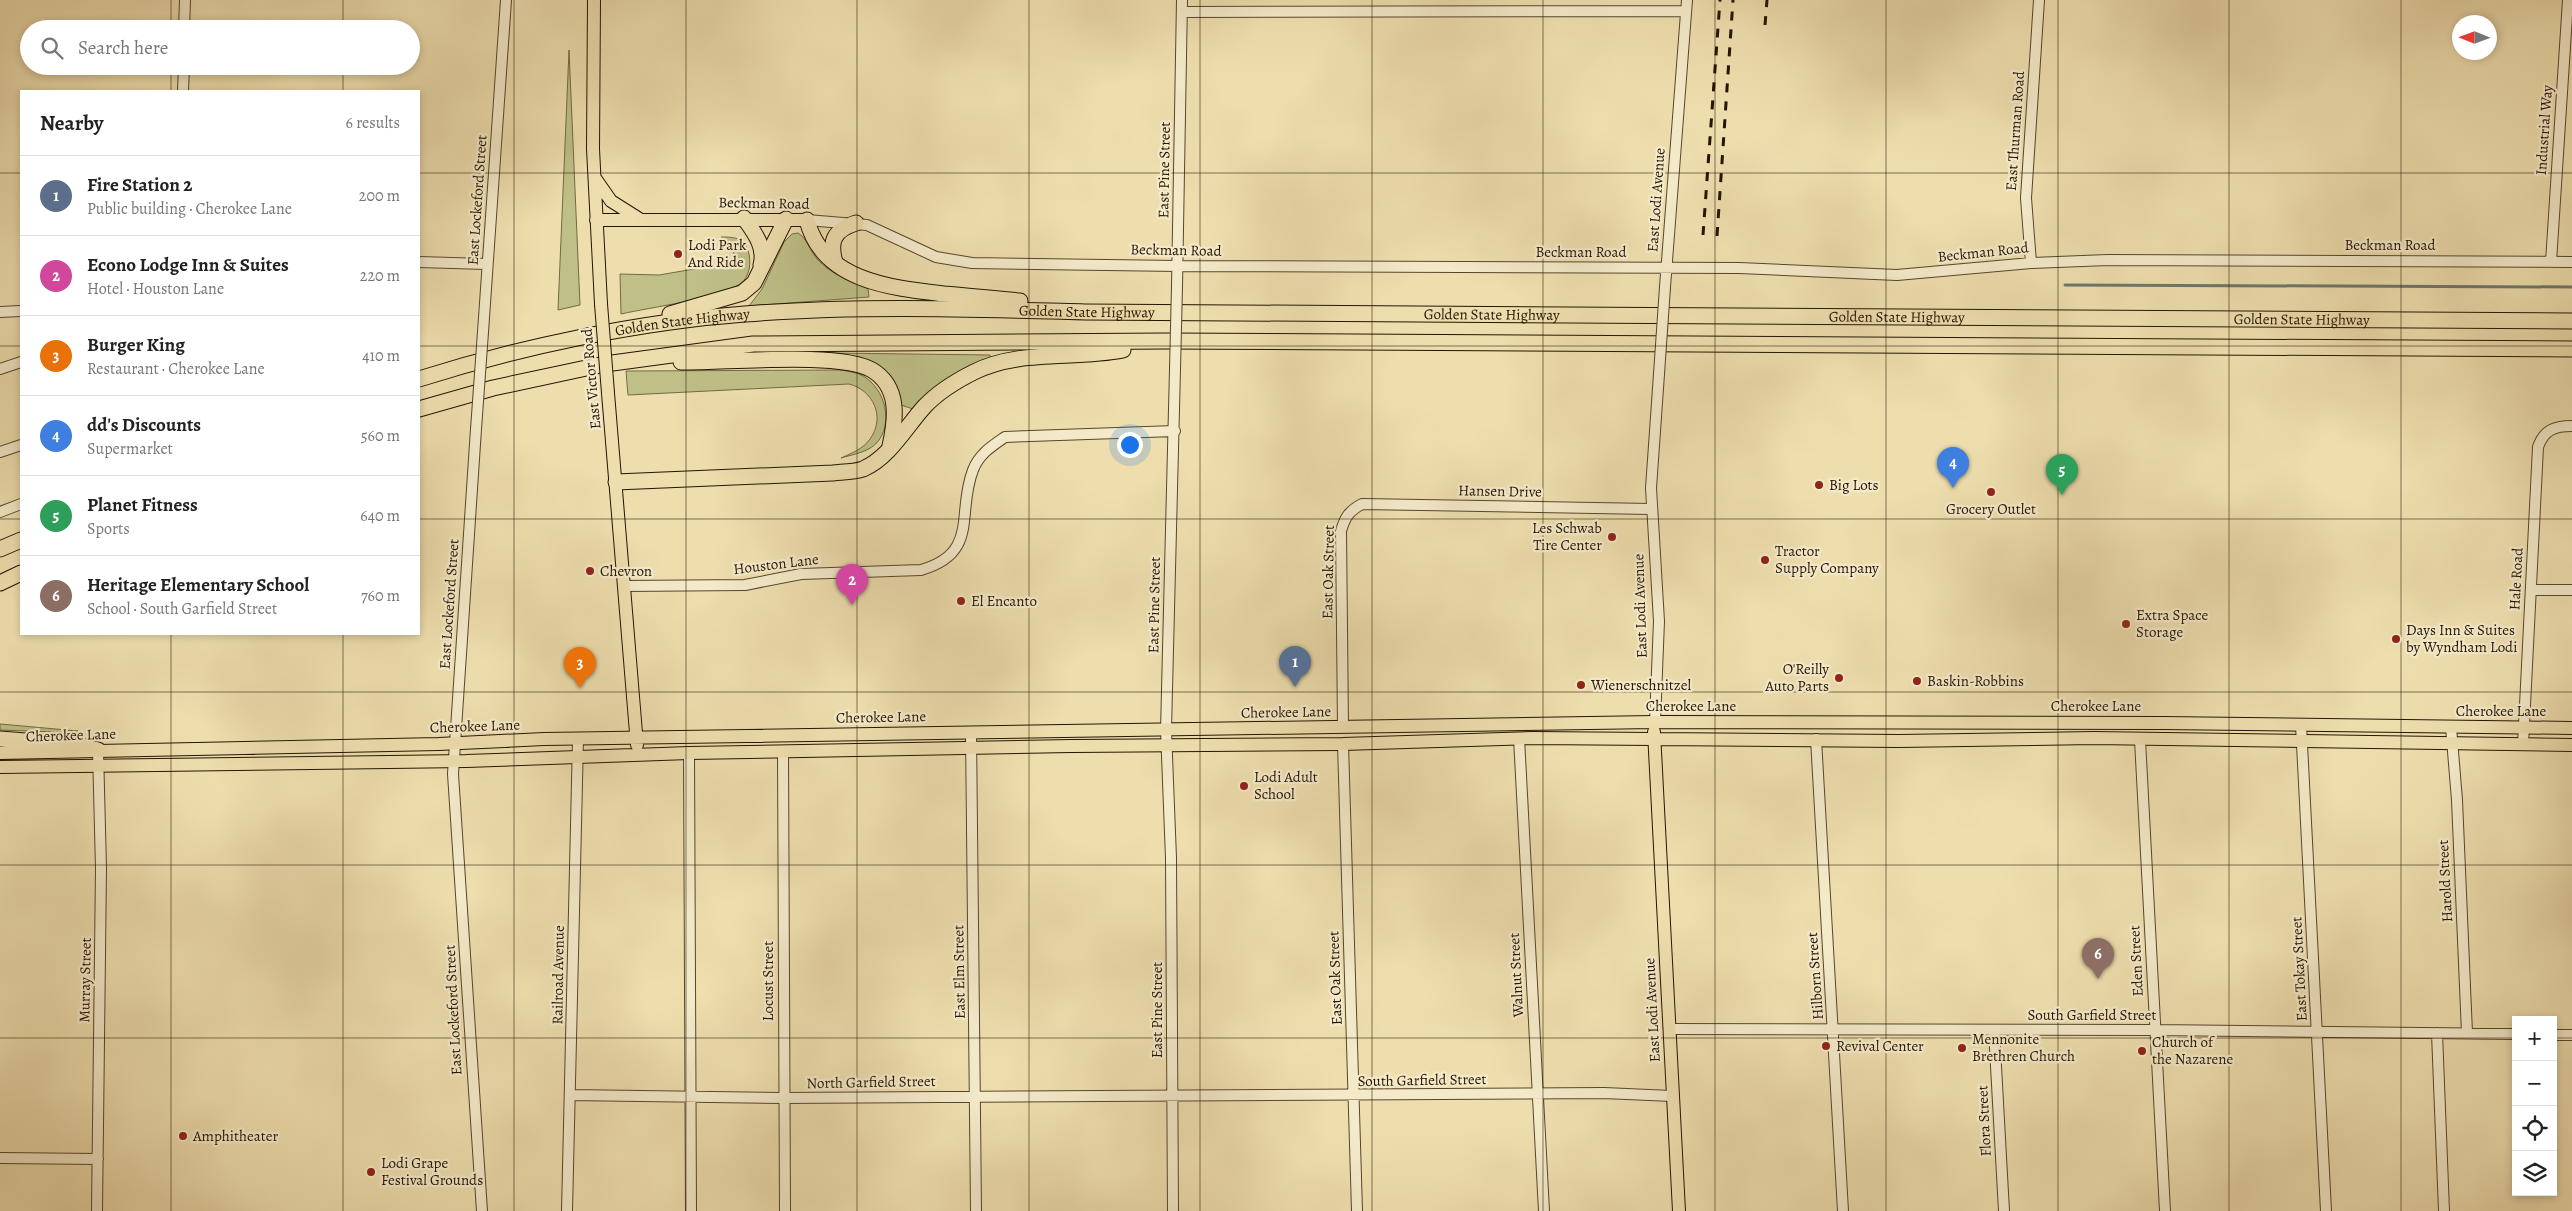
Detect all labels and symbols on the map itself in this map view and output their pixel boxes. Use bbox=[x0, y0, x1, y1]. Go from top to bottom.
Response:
north arrow bbox=[2452, 15, 2497, 60]
street label: East Thurman Road bbox=[2001, 69, 2029, 192]
street label: Industrial Way bbox=[2531, 84, 2557, 176]
street label: East Pine Street bbox=[1153, 121, 1175, 218]
street label: East Lockeford Street bbox=[462, 134, 492, 266]
street label: East Lodi Avenue bbox=[1642, 147, 1670, 253]
street label: Beckman Road bbox=[718, 192, 811, 214]
place label: Lodi Park And Ride bbox=[687, 235, 747, 272]
street label: Beckman Road bbox=[2344, 235, 2437, 255]
street label: Beckman Road bbox=[1937, 237, 2030, 267]
street label: Beckman Road bbox=[1130, 239, 1223, 261]
street label: Beckman Road bbox=[1535, 242, 1628, 262]
marker: Lodi Park And Ride bbox=[672, 248, 684, 260]
street label: Golden State Highway bbox=[1019, 300, 1155, 322]
street label: Golden State Highway bbox=[613, 304, 751, 341]
street label: Golden State Highway bbox=[1424, 304, 1560, 325]
street label: Golden State Highway bbox=[1829, 307, 1965, 327]
street label: Golden State Highway bbox=[2234, 309, 2370, 330]
street label: East Victor Road bbox=[577, 327, 605, 430]
your location bbox=[1117, 432, 1143, 458]
pin: 4 bbox=[1937, 447, 1969, 488]
pin: 5 bbox=[2046, 454, 2078, 495]
place label: Big Lots bbox=[1829, 475, 1879, 495]
marker: Big Lots bbox=[1813, 479, 1825, 491]
street label: Hansen Drive bbox=[1458, 480, 1542, 502]
marker: Grocery Outlet bbox=[1985, 486, 1997, 498]
place label: Grocery Outlet bbox=[1946, 499, 2036, 519]
place label: Les Schwab Tire Center bbox=[1532, 518, 1602, 555]
street label: East Oak Street bbox=[1317, 525, 1339, 619]
marker: Les Schwab Tire Center bbox=[1606, 531, 1618, 543]
street label: East Lockeford Street bbox=[434, 538, 464, 670]
place label: Tractor Supply Company bbox=[1775, 541, 1879, 578]
street label: Hale Road bbox=[2504, 546, 2528, 611]
street label: Houston Lane bbox=[732, 549, 820, 579]
street label: East Lodi Avenue bbox=[1628, 553, 1652, 659]
marker: Tractor Supply Company bbox=[1759, 554, 1771, 566]
street label: East Pine Street bbox=[1143, 556, 1165, 653]
place label: Chevron bbox=[600, 561, 652, 581]
pin: 2 bbox=[836, 564, 868, 605]
marker: Chevron bbox=[584, 565, 596, 577]
place label: El Encanto bbox=[971, 591, 1037, 611]
marker: El Encanto bbox=[955, 595, 967, 607]
place label: Extra Space Storage bbox=[2136, 605, 2208, 642]
marker: Extra Space Storage bbox=[2120, 618, 2132, 630]
place label: Days Inn & Suites by Wyndham Lodi bbox=[2406, 620, 2517, 657]
marker: Days Inn & Suites by Wyndham Lodi bbox=[2390, 633, 2402, 645]
pin: 1 bbox=[1279, 646, 1311, 687]
pin: 3 bbox=[564, 647, 596, 688]
place label: O'Reilly Auto Parts bbox=[1764, 659, 1829, 696]
place label: Baskin-Robbins bbox=[1927, 671, 2024, 691]
marker: O'Reilly Auto Parts bbox=[1833, 672, 1845, 684]
place label: Wienerschnitzel bbox=[1590, 675, 1691, 695]
marker: Baskin-Robbins bbox=[1911, 675, 1923, 687]
marker: Wienerschnitzel bbox=[1575, 679, 1587, 691]
street label: Cherokee Lane bbox=[1646, 696, 1736, 716]
street label: Cherokee Lane bbox=[2051, 696, 2141, 716]
street label: Cherokee Lane bbox=[1241, 701, 1332, 723]
street label: Cherokee Lane bbox=[2456, 701, 2546, 721]
street label: Cherokee Lane bbox=[836, 706, 927, 728]
street label: Cherokee Lane bbox=[430, 714, 521, 738]
street label: Cherokee Lane bbox=[26, 723, 117, 747]
place label: Lodi Adult School bbox=[1254, 767, 1318, 804]
marker: Lodi Adult School bbox=[1238, 780, 1250, 792]
street label: Harold Street bbox=[2433, 839, 2457, 923]
street label: East Tokay Street bbox=[2286, 916, 2312, 1022]
street label: Railroad Avenue bbox=[547, 925, 569, 1025]
street label: East Elm Street bbox=[948, 925, 970, 1019]
street label: Eden Street bbox=[2124, 925, 2148, 997]
street label: East Oak Street bbox=[1323, 931, 1347, 1025]
street label: Hilborn Street bbox=[1802, 931, 1828, 1021]
street label: Walnut Street bbox=[1504, 932, 1528, 1019]
street label: Murray Street bbox=[74, 937, 96, 1023]
pin: 6 bbox=[2082, 938, 2114, 979]
street label: Locust Street bbox=[758, 941, 778, 1021]
street label: East Lockeford Street bbox=[440, 944, 466, 1076]
street label: East Lodi Avenue bbox=[1639, 957, 1665, 1063]
street label: East Pine Street bbox=[1147, 962, 1167, 1058]
street label: South Garfield Street bbox=[2028, 1005, 2156, 1025]
place label: Mennonite Brethren Church bbox=[1972, 1029, 2075, 1066]
place label: Church of the Nazarene bbox=[2152, 1032, 2234, 1069]
place label: Revival Center bbox=[1836, 1036, 1924, 1056]
marker: Revival Center bbox=[1820, 1040, 1832, 1052]
marker: Mennonite Brethren Church bbox=[1956, 1042, 1968, 1054]
marker: Church of the Nazarene bbox=[2136, 1045, 2148, 1057]
street label: South Garfield Street bbox=[1357, 1069, 1487, 1091]
street label: North Garfield Street bbox=[806, 1071, 936, 1093]
street label: Flora Street bbox=[1972, 1085, 1996, 1157]
place label: Amphitheater bbox=[192, 1126, 278, 1146]
marker: Amphitheater bbox=[177, 1130, 189, 1142]
place label: Lodi Grape Festival Grounds bbox=[381, 1153, 483, 1190]
marker: Lodi Grape Festival Grounds bbox=[365, 1166, 377, 1178]

